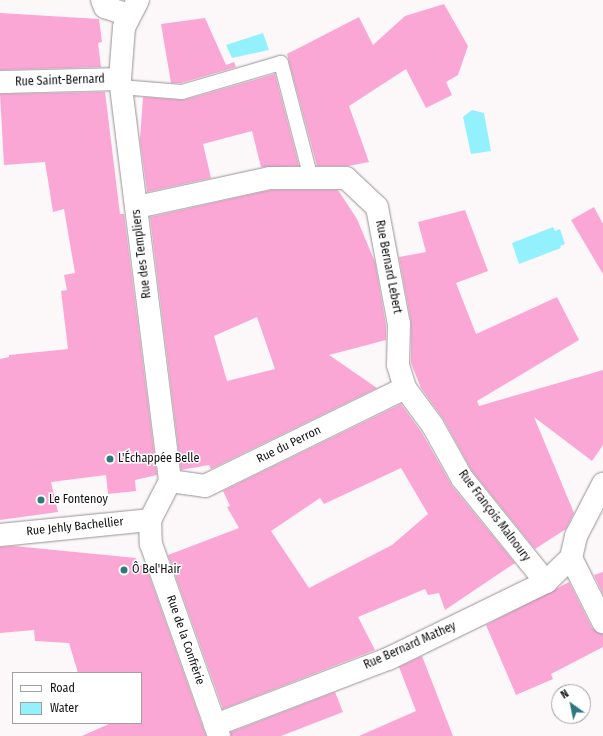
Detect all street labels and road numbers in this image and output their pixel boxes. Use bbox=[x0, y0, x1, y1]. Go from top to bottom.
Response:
street label: Rue Saint-Bernard bbox=[15, 72, 105, 90]
street label: Rue des Templiers bbox=[129, 209, 155, 299]
street label: Rue Bernard Lebert bbox=[372, 219, 404, 315]
street label: Rue du Perron bbox=[255, 423, 323, 467]
street label: Rue François Malnoury bbox=[455, 468, 533, 564]
street label: Rue Jehly Bachellier bbox=[26, 515, 124, 539]
street label: Rue de la Confrèrie bbox=[163, 593, 207, 687]
street label: Rue Bernard Mathey bbox=[362, 619, 458, 673]

